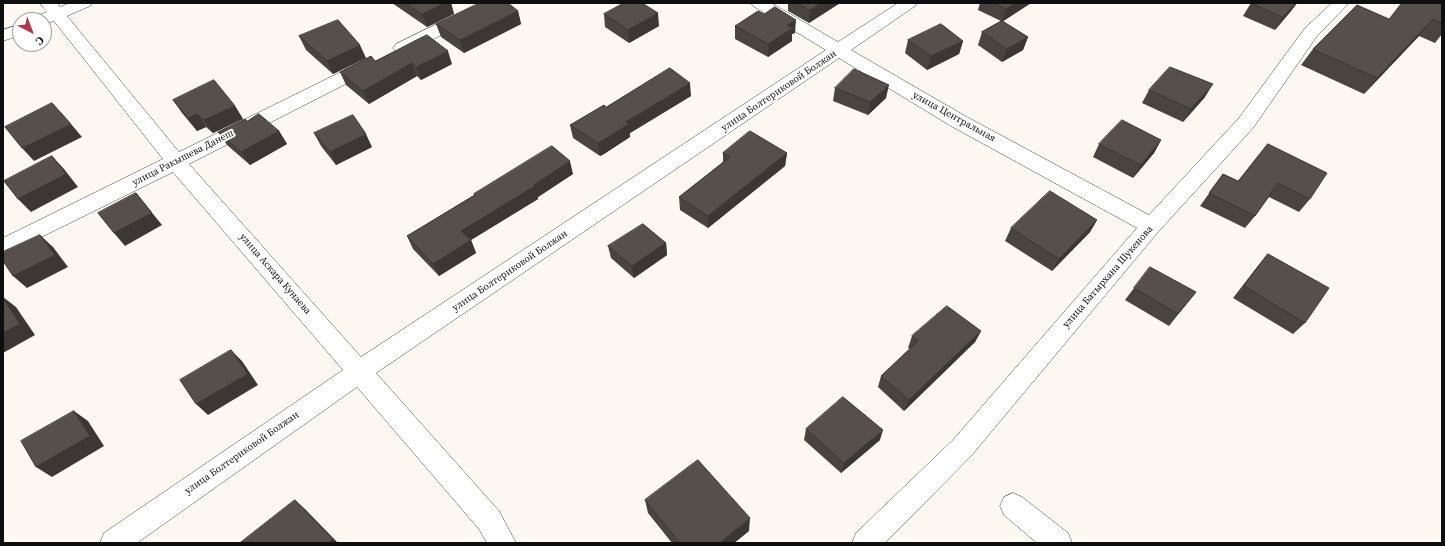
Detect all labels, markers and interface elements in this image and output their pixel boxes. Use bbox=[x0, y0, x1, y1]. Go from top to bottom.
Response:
north arrow bbox=[12, 12, 52, 52]
text: С bbox=[32, 33, 47, 48]
street label: улица Болтериковой Болжан bbox=[719, 48, 839, 134]
street label: улица Центральная bbox=[910, 89, 998, 145]
street label: улица Ракышева Данеш bbox=[130, 127, 236, 189]
street label: улица Батырхана Шукенова bbox=[1060, 223, 1156, 331]
street label: улица Болтериковой Болжан bbox=[450, 228, 570, 314]
street label: улица Аскара Кунаева bbox=[237, 231, 313, 317]
street label: улица Болтериковой Болжан bbox=[183, 409, 301, 497]

